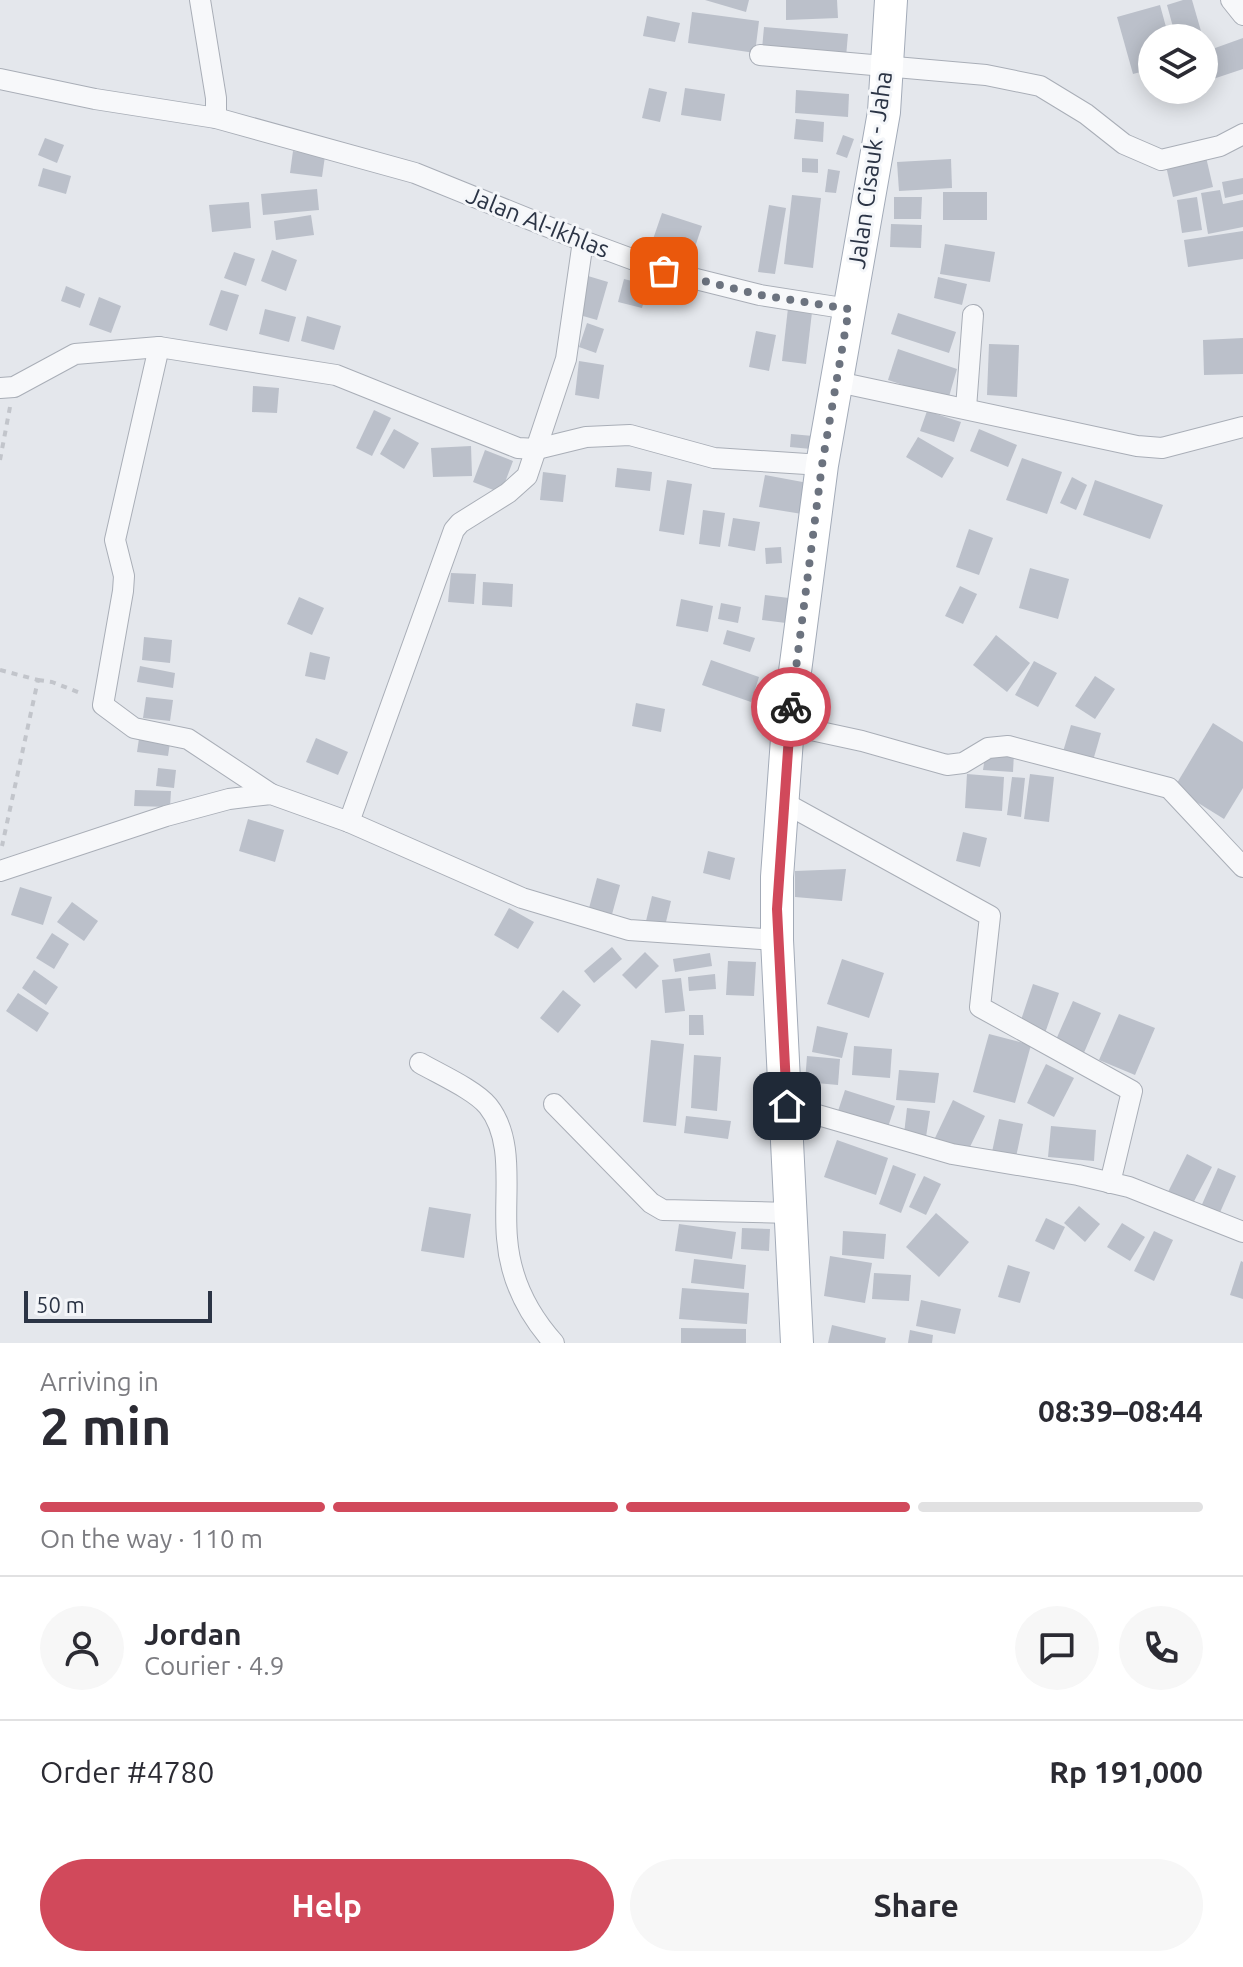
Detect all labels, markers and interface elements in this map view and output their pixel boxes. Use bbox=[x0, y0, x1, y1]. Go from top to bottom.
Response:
map controls bbox=[1138, 24, 1218, 104]
button: layers bbox=[1138, 24, 1218, 104]
street label: Jalan Cisauk - Jaha bbox=[843, 69, 897, 271]
street label: Jalan Al-Ikhlas bbox=[463, 181, 613, 263]
pin bbox=[630, 237, 698, 305]
icon: bag bbox=[642, 249, 686, 293]
courier bbox=[751, 667, 831, 747]
icon: bike bbox=[769, 685, 813, 729]
pin bbox=[753, 1072, 821, 1140]
icon: home bbox=[765, 1084, 809, 1128]
scale bar bbox=[24, 1287, 212, 1323]
text: 50 m bbox=[36, 1292, 85, 1317]
text: Arriving in bbox=[40, 1367, 159, 1396]
text: 08:39–08:44 bbox=[1038, 1394, 1203, 1428]
text: 2 min bbox=[40, 1397, 171, 1455]
text: On the way · 110 m bbox=[40, 1524, 263, 1553]
button: person bbox=[40, 1606, 124, 1690]
button: chat bbox=[1015, 1606, 1099, 1690]
button: phone bbox=[1119, 1606, 1203, 1690]
text: Jordan bbox=[144, 1617, 242, 1651]
text: Courier · 4.9 bbox=[144, 1651, 284, 1680]
text: Order #4780 bbox=[40, 1755, 214, 1789]
text: Rp 191,000 bbox=[1049, 1755, 1203, 1789]
button: Help bbox=[40, 1859, 614, 1951]
button: Share bbox=[630, 1859, 1203, 1951]

